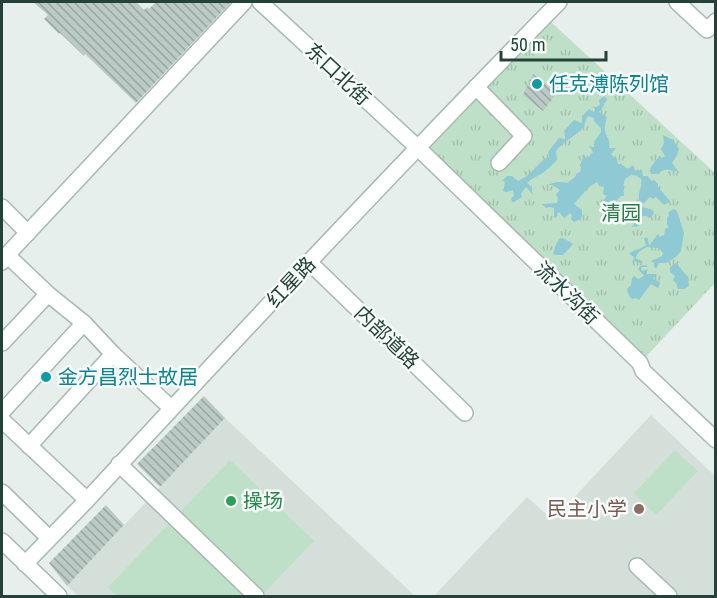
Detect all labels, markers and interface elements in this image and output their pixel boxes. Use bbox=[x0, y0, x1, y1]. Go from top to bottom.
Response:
scale bar bbox=[501, 24, 606, 62]
text: 50 m bbox=[510, 34, 545, 55]
street label: 东口北街 bbox=[301, 38, 375, 110]
place label: 任克溥陈列馆 bbox=[549, 72, 669, 96]
marker: 任克溥陈列馆 bbox=[530, 77, 544, 91]
park label: 清园 bbox=[601, 201, 641, 225]
street label: 红星路 bbox=[262, 252, 320, 312]
street label: 流水沟街 bbox=[530, 257, 604, 329]
street label: 内部道路 bbox=[350, 301, 424, 373]
place label: 金方昌烈士故居 bbox=[58, 365, 198, 389]
marker: 金方昌烈士故居 bbox=[39, 370, 53, 384]
place label: 操场 bbox=[243, 489, 283, 513]
marker: 操场 bbox=[224, 494, 238, 508]
place label: 民主小学 bbox=[547, 497, 627, 521]
marker: 民主小学 bbox=[632, 502, 646, 516]

